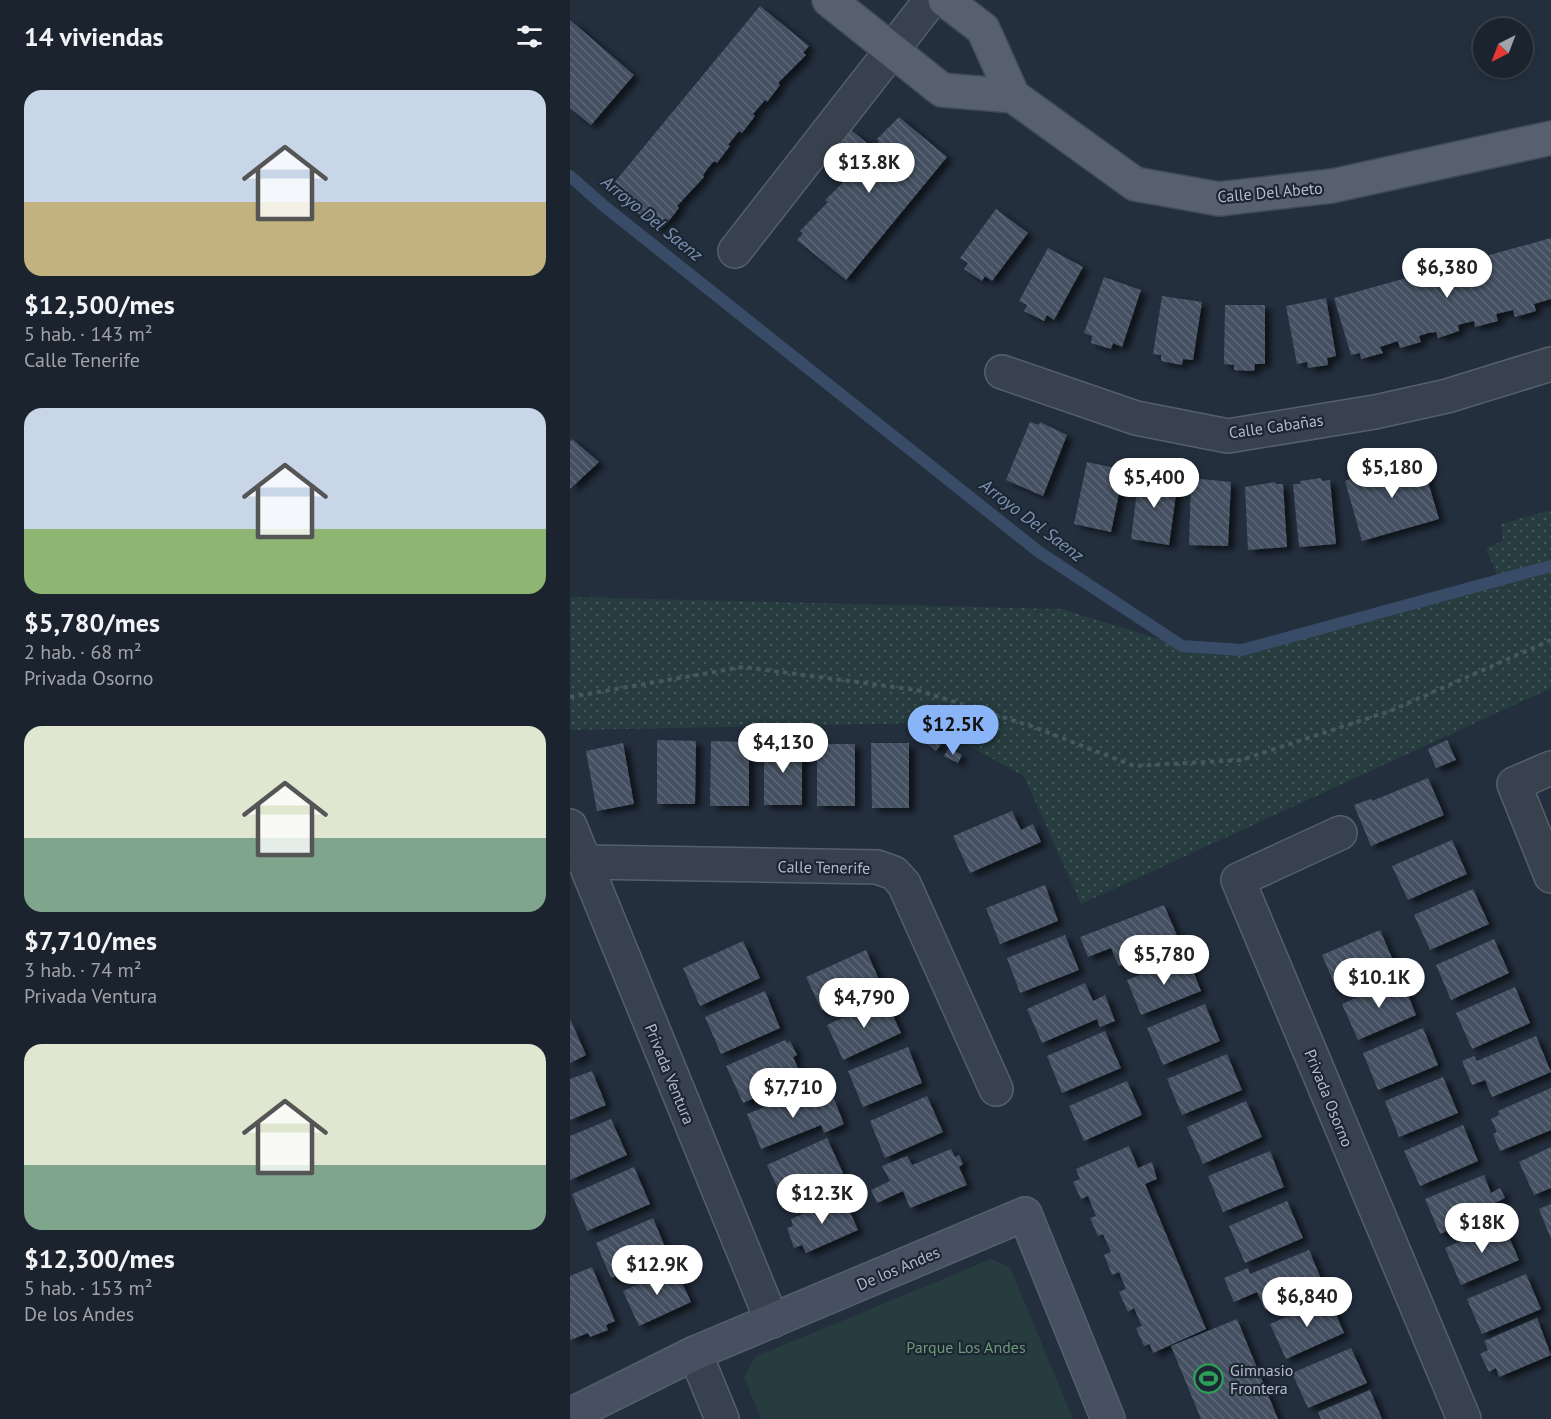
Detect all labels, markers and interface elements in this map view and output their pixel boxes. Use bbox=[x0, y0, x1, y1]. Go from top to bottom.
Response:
north arrow bbox=[1473, 18, 1533, 78]
map controls bbox=[1473, 18, 1533, 78]
text: 14 viviendas bbox=[24, 20, 164, 53]
icon: filters bbox=[513, 20, 546, 53]
icon: home bbox=[231, 129, 339, 237]
pin: $13.8K bbox=[820, 143, 918, 194]
text: $13.8K bbox=[838, 149, 900, 175]
water label: Arroyo Del Saenz bbox=[596, 169, 708, 266]
street label: Calle Del Abeto bbox=[1217, 177, 1323, 207]
pin: $6,380 bbox=[1398, 248, 1496, 299]
text: $6,380 bbox=[1416, 254, 1478, 280]
text: $12,500/mes bbox=[24, 288, 175, 321]
text: 5 hab. · 143 m² bbox=[24, 321, 153, 347]
text: Calle Tenerife bbox=[24, 347, 140, 373]
street label: Calle Cabañas bbox=[1227, 409, 1325, 443]
icon: home bbox=[231, 447, 339, 555]
pin: $5,180 bbox=[1343, 448, 1441, 499]
text: $5,180 bbox=[1361, 454, 1423, 480]
pin: $5,400 bbox=[1105, 458, 1203, 509]
text: $5,400 bbox=[1123, 464, 1185, 490]
water label: Arroyo Del Saenz bbox=[975, 473, 1089, 567]
text: $5,780/mes bbox=[24, 606, 160, 639]
text: 2 hab. · 68 m² bbox=[24, 639, 142, 665]
text: Privada Osorno bbox=[24, 665, 154, 691]
pin: $12.5K bbox=[904, 705, 1002, 756]
text: $12.5K bbox=[922, 711, 984, 737]
pin: $4,130 bbox=[734, 723, 832, 774]
text: $4,130 bbox=[752, 729, 814, 755]
icon: home bbox=[231, 765, 339, 873]
street label: Calle Tenerife bbox=[777, 856, 871, 878]
text: $7,710/mes bbox=[24, 924, 157, 957]
pin: $5,780 bbox=[1115, 935, 1213, 986]
text: $5,780 bbox=[1133, 941, 1195, 967]
text: 3 hab. · 74 m² bbox=[24, 957, 142, 983]
pin: $10.1K bbox=[1330, 958, 1428, 1009]
text: $10.1K bbox=[1348, 964, 1410, 990]
pin: $4,790 bbox=[815, 978, 913, 1029]
text: Privada Ventura bbox=[24, 983, 157, 1009]
text: $4,790 bbox=[833, 984, 895, 1010]
street label: Privada Ventura bbox=[641, 1021, 699, 1127]
street label: Privada Osorno bbox=[1300, 1046, 1358, 1150]
pin: $7,710 bbox=[744, 1068, 842, 1119]
text: $7,710 bbox=[763, 1074, 823, 1100]
icon: home bbox=[231, 1083, 339, 1191]
pin: $12.3K bbox=[773, 1174, 871, 1225]
text: $12.3K bbox=[791, 1180, 853, 1206]
pin: $18K bbox=[1446, 1203, 1518, 1254]
text: $18K bbox=[1459, 1209, 1505, 1235]
street label: De los Andes bbox=[853, 1241, 943, 1294]
text: $12,300/mes bbox=[24, 1242, 175, 1275]
pin: $12.9K bbox=[608, 1245, 706, 1296]
text: $12.9K bbox=[626, 1251, 688, 1277]
text: 5 hab. · 153 m² bbox=[24, 1275, 153, 1301]
pin: $6,840 bbox=[1258, 1277, 1356, 1328]
text: $6,840 bbox=[1276, 1283, 1338, 1309]
text: De los Andes bbox=[24, 1301, 134, 1327]
park label: Parque Los Andes bbox=[906, 1337, 1026, 1357]
place label: Gimnasio Frontera bbox=[1230, 1360, 1293, 1398]
sports icon: Gimnasio Frontera bbox=[1193, 1363, 1225, 1395]

